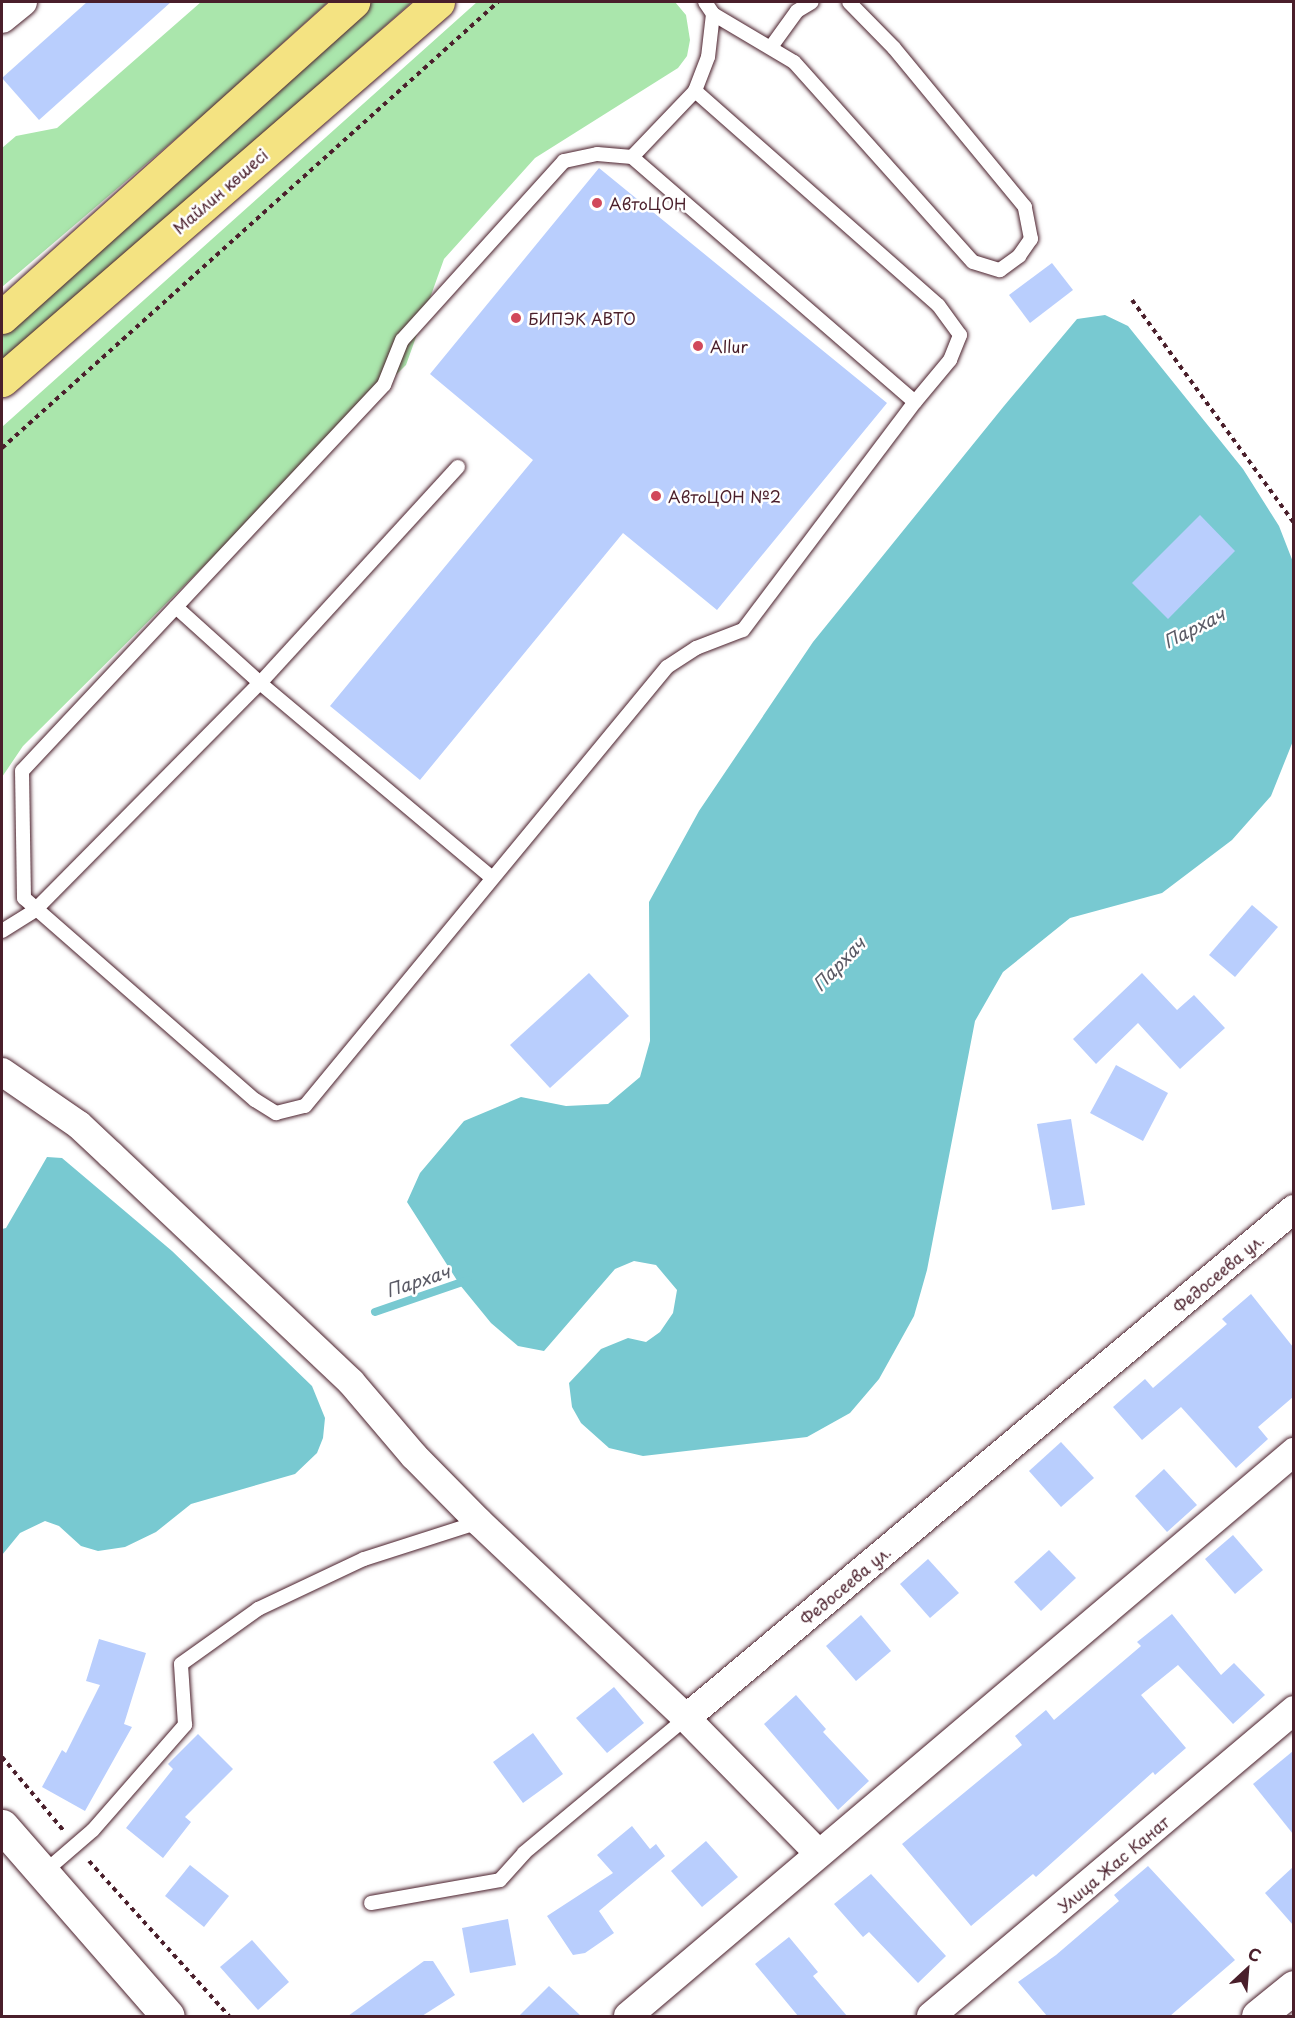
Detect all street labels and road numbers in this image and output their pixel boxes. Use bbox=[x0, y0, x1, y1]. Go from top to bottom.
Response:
street label: Майлин көшесі bbox=[168, 144, 272, 238]
street label: Федосеева ул. bbox=[1169, 1230, 1267, 1316]
street label: Федосеева ул. bbox=[796, 1542, 894, 1628]
street label: Улица Жас Канат bbox=[1054, 1812, 1172, 1916]

